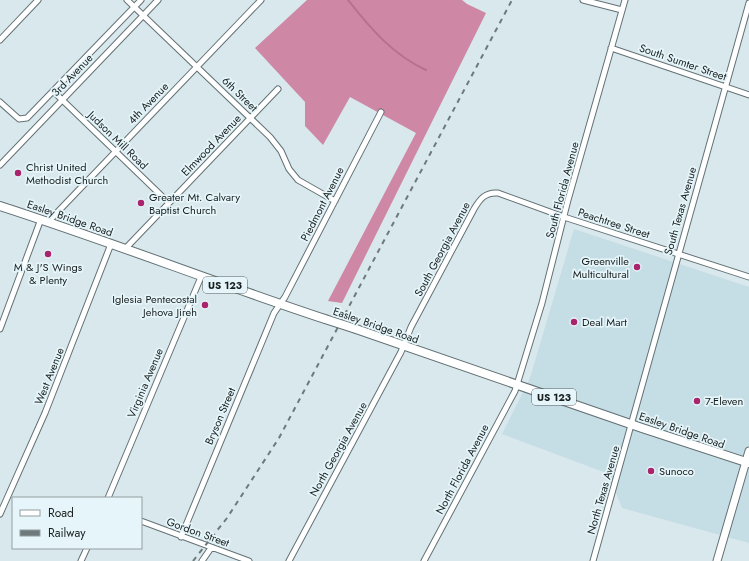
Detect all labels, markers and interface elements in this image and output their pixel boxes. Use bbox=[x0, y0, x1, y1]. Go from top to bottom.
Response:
street label: South Sumter Street bbox=[637, 40, 729, 85]
street label: 3rd Avenue bbox=[48, 50, 97, 100]
street label: 6th Street bbox=[219, 73, 262, 115]
street label: 4th Avenue bbox=[124, 78, 172, 127]
street label: Judson Mill Road bbox=[83, 106, 152, 173]
street label: Elmwood Avenue bbox=[177, 110, 245, 179]
street label: South Florida Avenue bbox=[541, 140, 583, 240]
place label: Christ United Methodist Church bbox=[26, 159, 108, 188]
street label: Piedmont Avenue bbox=[296, 164, 348, 244]
street label: South Texas Avenue bbox=[660, 165, 700, 257]
marker: Christ United Methodist Church bbox=[13, 168, 23, 178]
place label: Greater Mt. Calvary Baptist Church bbox=[149, 189, 240, 218]
street label: Easley Bridge Road bbox=[25, 196, 115, 240]
marker: Greater Mt. Calvary Baptist Church bbox=[136, 198, 146, 208]
street label: South Georgia Avenue bbox=[410, 198, 474, 299]
street label: Peachtree Street bbox=[576, 204, 652, 242]
marker: M & J'S Wings & Plenty bbox=[43, 249, 53, 259]
place label: Greenville Multicultural bbox=[573, 253, 629, 282]
place label: M & J'S Wings & Plenty bbox=[14, 259, 83, 288]
marker: Greenville Multicultural bbox=[632, 262, 642, 272]
road number: US 123 bbox=[203, 277, 247, 293]
place label: Iglesia Pentecostal Jehova Jireh bbox=[112, 291, 197, 320]
marker: Iglesia Pentecostal Jehova Jireh bbox=[200, 300, 210, 310]
street label: Easley Bridge Road bbox=[331, 303, 421, 347]
place label: Deal Mart bbox=[582, 314, 627, 330]
marker: Deal Mart bbox=[569, 317, 579, 327]
street label: West Avenue bbox=[30, 345, 68, 407]
street label: Virginia Avenue bbox=[123, 345, 167, 420]
street label: Bryson Street bbox=[201, 385, 239, 447]
road number: US 123 bbox=[532, 389, 576, 405]
place label: 7-Eleven bbox=[705, 393, 743, 409]
marker: 7-Eleven bbox=[692, 396, 702, 406]
street label: North Georgia Avenue bbox=[305, 399, 371, 499]
street label: Easley Bridge Road bbox=[637, 408, 727, 452]
street label: North Florida Avenue bbox=[432, 421, 493, 517]
street label: North Texas Avenue bbox=[583, 444, 623, 536]
place label: Sunoco bbox=[659, 463, 694, 479]
marker: Sunoco bbox=[646, 466, 656, 476]
legend bbox=[12, 497, 142, 549]
text: Road bbox=[48, 504, 74, 522]
street label: Gordon Street bbox=[164, 513, 232, 551]
text: Railway bbox=[48, 524, 86, 542]

